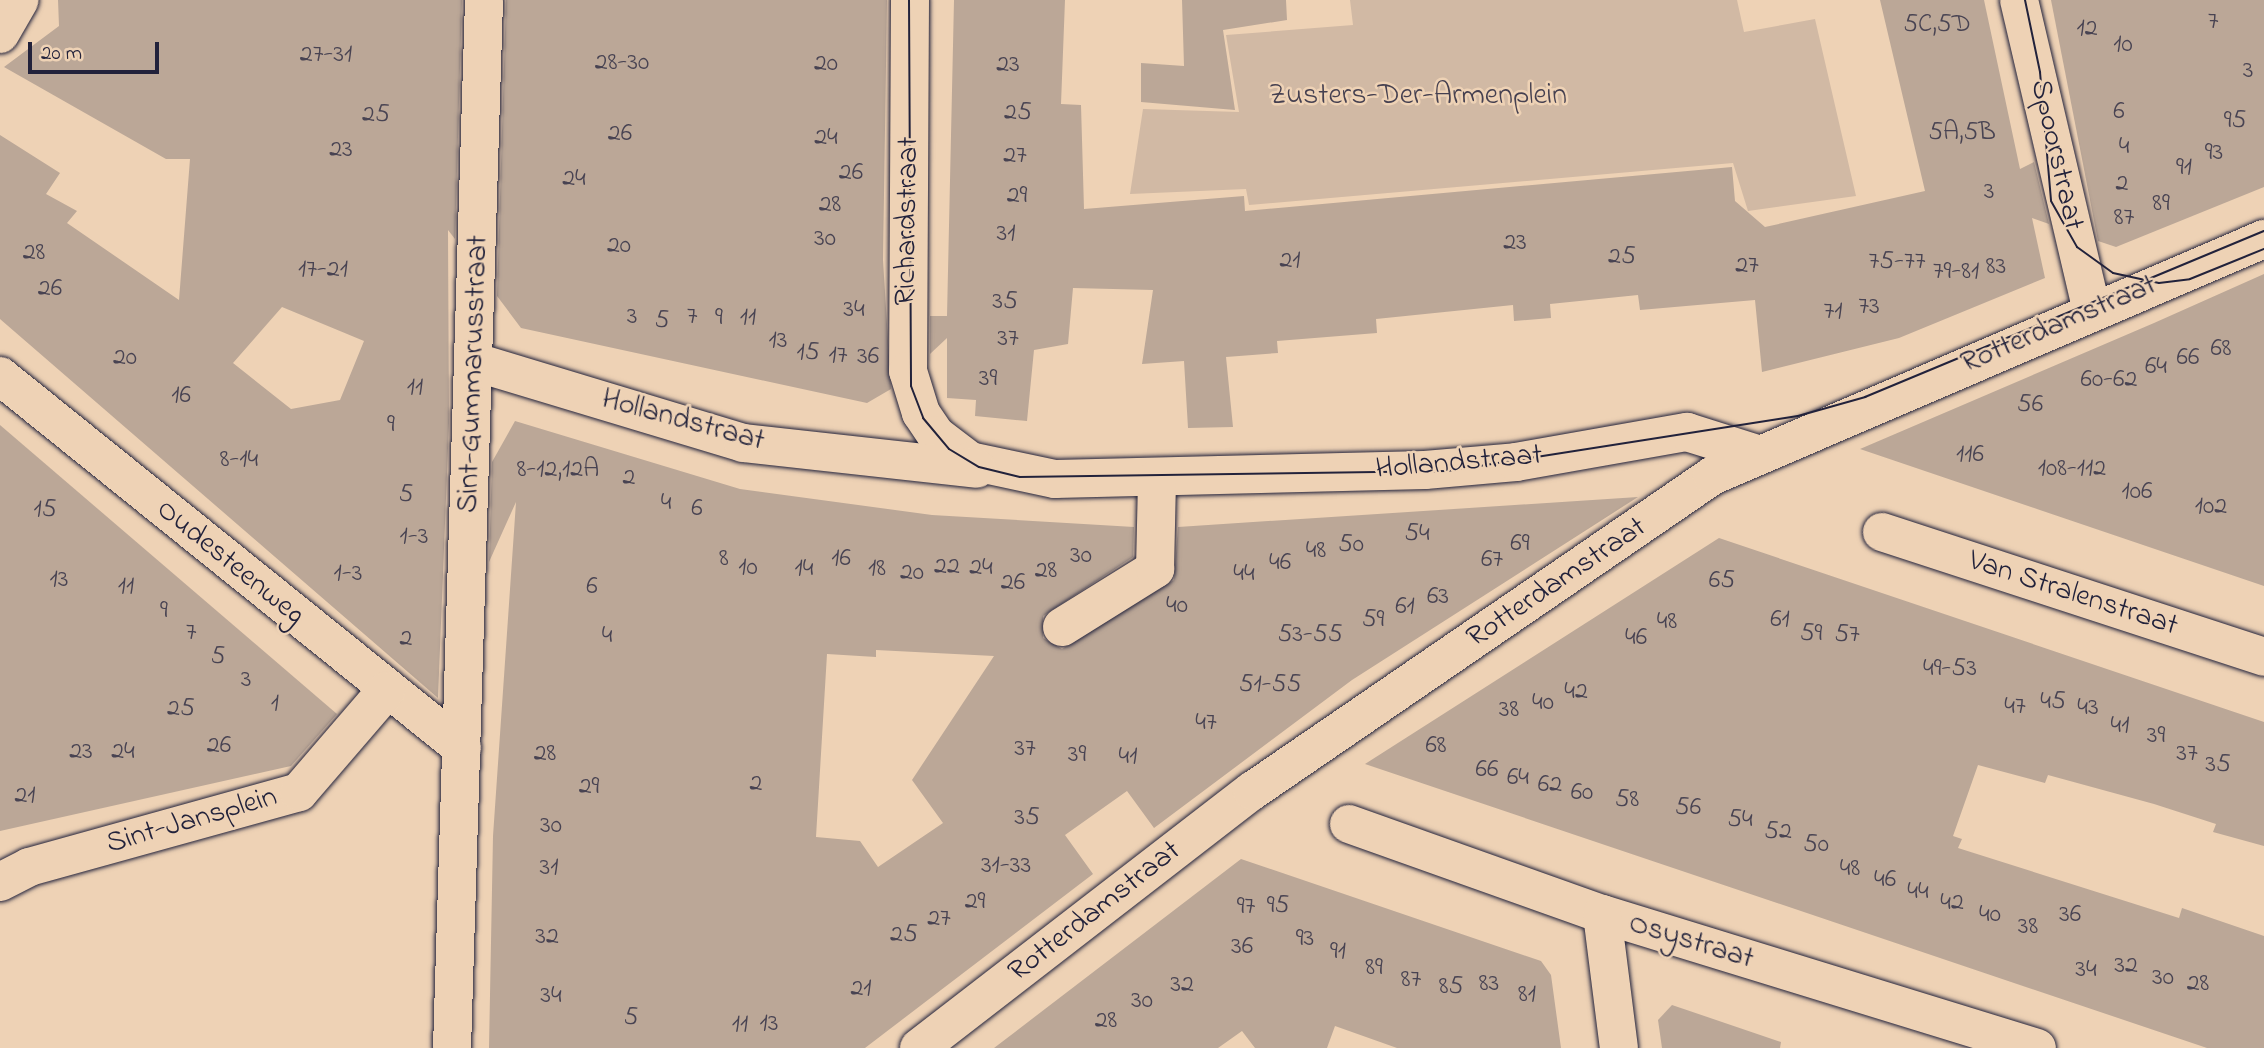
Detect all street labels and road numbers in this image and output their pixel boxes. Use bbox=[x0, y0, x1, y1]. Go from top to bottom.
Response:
street label: Spoorstraat bbox=[2021, 76, 2091, 234]
street label: Richardstraat bbox=[889, 136, 927, 306]
street label: Sint-Gummarusstraat bbox=[451, 234, 497, 514]
street label: Rotterdamstraat bbox=[1956, 268, 2162, 382]
street label: Hollandstraat bbox=[598, 382, 768, 460]
street label: Hollandstraat bbox=[1374, 438, 1544, 488]
street label: Oudesteenweg bbox=[148, 492, 312, 634]
street label: Rotterdamstraat bbox=[1460, 510, 1654, 656]
street label: Van Stralenstraat bbox=[1964, 543, 2182, 645]
street label: Sint-Jansplein bbox=[103, 779, 281, 863]
street label: Rotterdamstraat bbox=[1002, 834, 1188, 990]
street label: Osystraat bbox=[1624, 906, 1758, 978]

